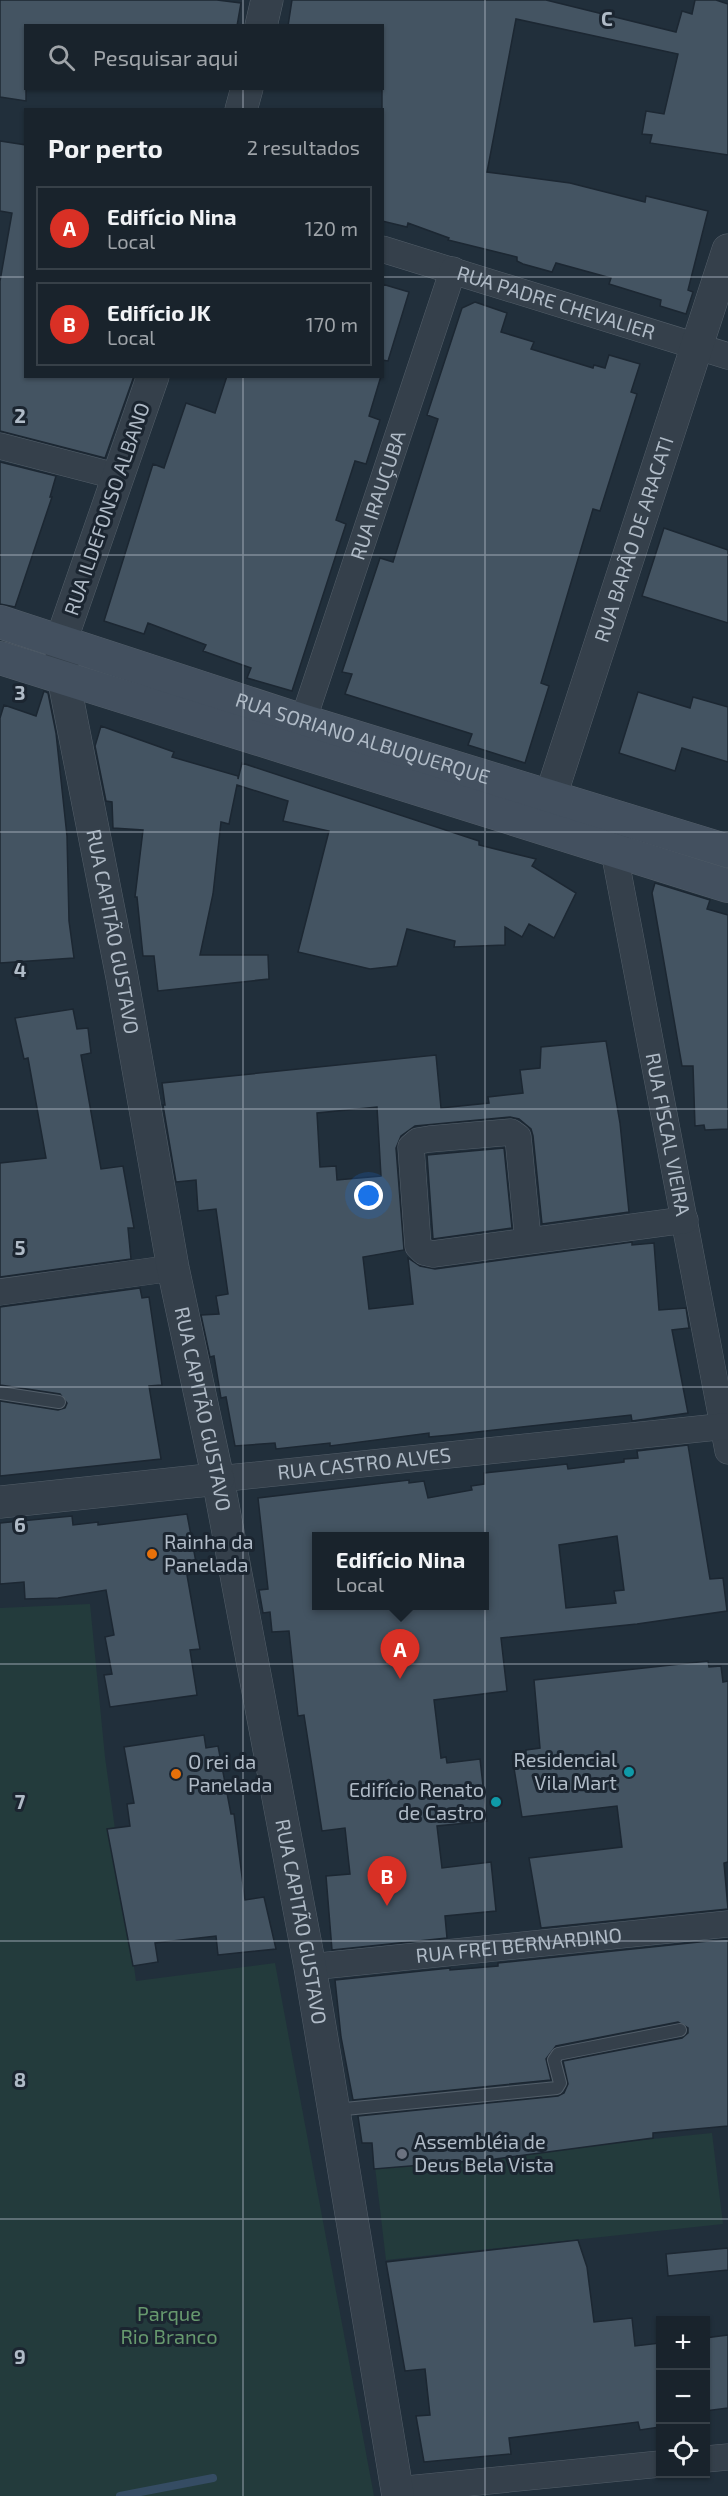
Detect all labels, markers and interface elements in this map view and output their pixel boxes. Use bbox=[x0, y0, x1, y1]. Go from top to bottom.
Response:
text: C bbox=[601, 6, 613, 30]
search box bbox=[24, 24, 384, 90]
icon: search bbox=[45, 41, 78, 74]
text: Pesquisar aqui bbox=[93, 44, 239, 70]
text: Por perto bbox=[48, 132, 163, 163]
text: 2 resultados bbox=[247, 135, 360, 159]
text: Edifício Nina bbox=[107, 203, 237, 229]
text: A bbox=[63, 216, 76, 240]
text: 120 m bbox=[305, 216, 358, 240]
text: Local bbox=[107, 229, 155, 253]
street label: RUA PADRE CHEVALIER bbox=[454, 260, 658, 344]
text: Edifício JK bbox=[107, 299, 211, 325]
text: B bbox=[63, 312, 76, 336]
text: 170 m bbox=[306, 312, 358, 336]
text: Local bbox=[107, 325, 155, 349]
street label: RUA ILDEFONSO ALBANO bbox=[58, 399, 154, 618]
text: 2 bbox=[14, 403, 26, 427]
street label: RUA IRAUÇUBA bbox=[344, 426, 410, 563]
street label: RUA BARÃO DE ARACATI bbox=[588, 433, 678, 645]
text: 3 bbox=[14, 680, 26, 704]
street label: RUA SORIANO ALBUQUERQUE bbox=[233, 687, 493, 788]
street label: RUA CAPITÃO GUSTAVO bbox=[82, 827, 145, 1036]
text: 4 bbox=[14, 957, 27, 981]
street label: RUA FISCAL VIEIRA bbox=[642, 1051, 696, 1218]
your location bbox=[354, 1181, 383, 1210]
text: 5 bbox=[14, 1235, 26, 1259]
street label: RUA CAPITÃO GUSTAVO bbox=[171, 1304, 237, 1513]
street label: RUA CASTRO ALVES bbox=[276, 1442, 452, 1484]
text: 6 bbox=[14, 1512, 26, 1536]
place label: Rainha da Panelada bbox=[164, 1529, 253, 1576]
popup bbox=[312, 1532, 489, 1610]
text: Edifício Nina bbox=[336, 1546, 465, 1572]
marker: Rainha da Panelada bbox=[145, 1547, 159, 1561]
text: Local bbox=[336, 1572, 384, 1596]
pin: A bbox=[380, 1630, 420, 1679]
place label: Residencial Vila Mart bbox=[513, 1747, 617, 1794]
place label: O rei da Panelada bbox=[188, 1749, 272, 1796]
marker: Residencial Vila Mart bbox=[622, 1765, 636, 1779]
marker: O rei da Panelada bbox=[169, 1767, 183, 1781]
place label: Edifício Renato de Castro bbox=[349, 1777, 484, 1824]
text: 7 bbox=[15, 1789, 26, 1813]
marker: Edifício Renato de Castro bbox=[489, 1795, 503, 1809]
street label: RUA CAPITÃO GUSTAVO bbox=[271, 1817, 332, 2026]
pin: B bbox=[368, 1856, 406, 1906]
street label: RUA FREI BERNARDINO bbox=[415, 1922, 623, 1967]
text: 8 bbox=[14, 2067, 26, 2091]
place label: Assembléia de Deus Bela Vista bbox=[414, 2129, 554, 2176]
marker: Assembléia de Deus Bela Vista bbox=[395, 2147, 409, 2161]
park label: Parque Rio Branco bbox=[120, 2301, 218, 2348]
map controls bbox=[656, 2316, 710, 2478]
button: + bbox=[656, 2316, 710, 2370]
text: 9 bbox=[14, 2344, 26, 2368]
button: − bbox=[656, 2370, 710, 2424]
button: locate bbox=[656, 2424, 710, 2478]

